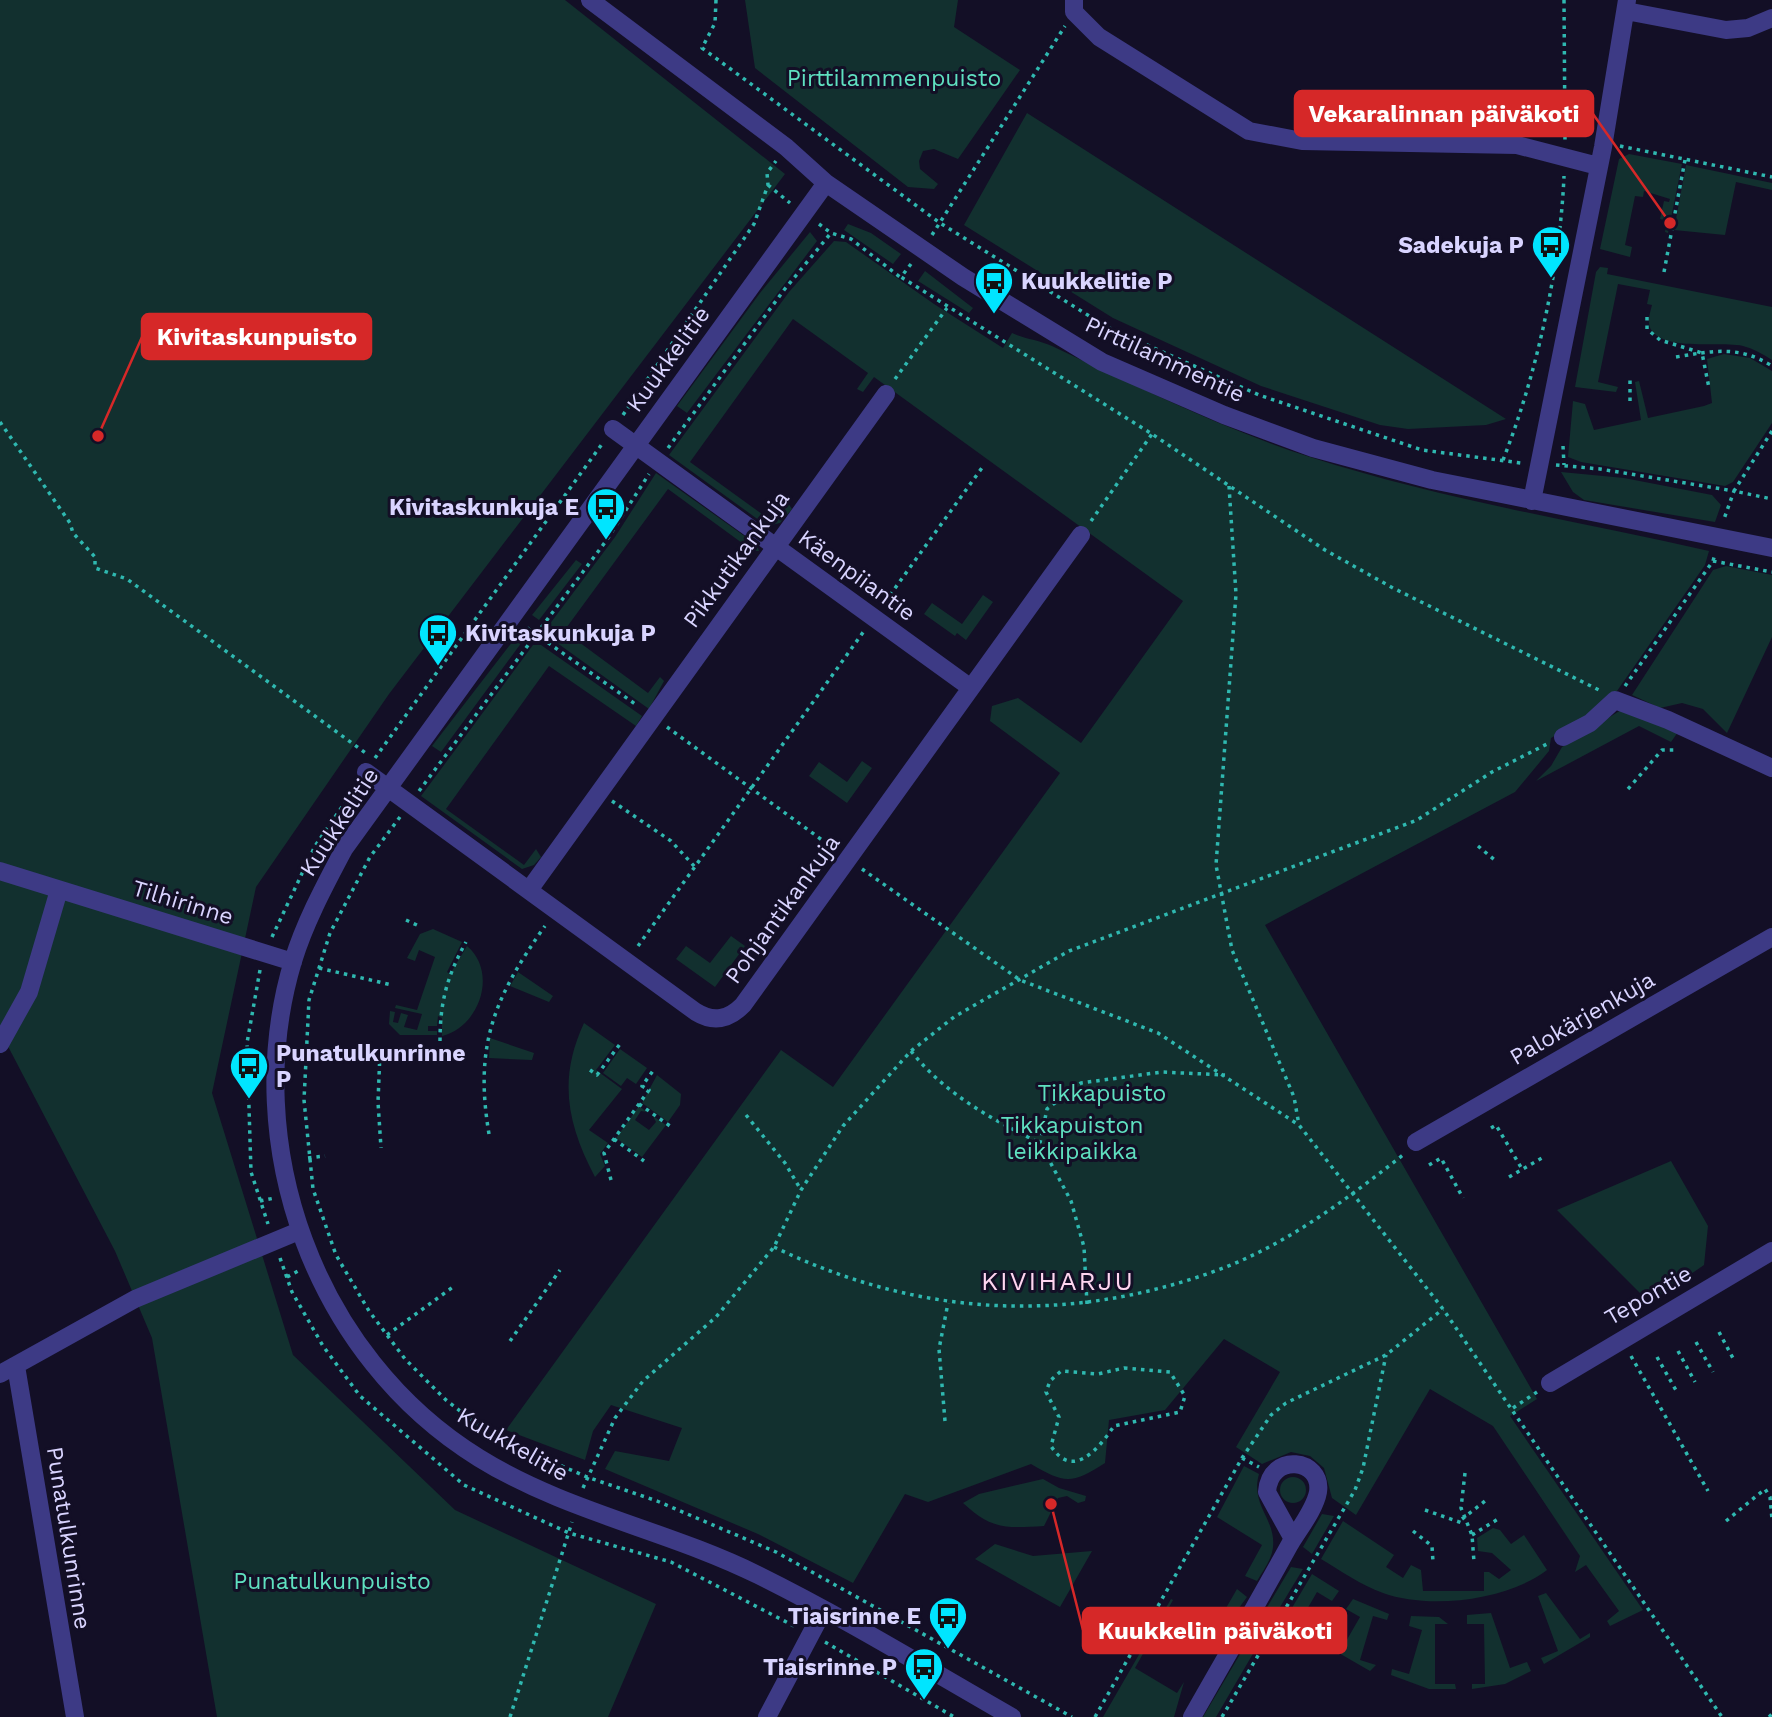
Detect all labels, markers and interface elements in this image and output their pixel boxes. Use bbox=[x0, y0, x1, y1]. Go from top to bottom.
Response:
park label: Pirttilammenpuisto bbox=[787, 65, 1001, 92]
callout: Vekaralinnan päiväkoti bbox=[1295, 91, 1593, 136]
text: Vekaralinnan päiväkoti bbox=[1309, 100, 1579, 128]
bus stop icon: Sadekuja P bbox=[1530, 224, 1572, 279]
place label: Sadekuja P bbox=[1398, 232, 1524, 259]
bus stop icon: Kuukkelitie P bbox=[973, 260, 1015, 315]
place label: Kuukkelitie P bbox=[1021, 268, 1173, 295]
street label: Kuukkelitie bbox=[621, 301, 716, 417]
street label: Pirttilammentie bbox=[1081, 311, 1249, 408]
callout: Kivitaskunpuisto bbox=[142, 314, 371, 359]
text: Kivitaskunpuisto bbox=[157, 323, 357, 351]
bus stop icon: Kivitaskunkuja E bbox=[585, 486, 627, 541]
street label: Pikkutikankuja bbox=[678, 486, 795, 633]
place label: Kivitaskunkuja E bbox=[389, 494, 579, 521]
street label: Käenpiiantie bbox=[793, 524, 920, 627]
bus stop icon: Kivitaskunkuja P bbox=[417, 612, 459, 667]
place label: Kivitaskunkuja P bbox=[465, 620, 656, 647]
street label: Kuukkelitie bbox=[294, 763, 385, 882]
street label: Pohjantikankuja bbox=[719, 830, 845, 989]
street label: Tilhirinne bbox=[129, 874, 237, 931]
street label: Palokärjenkuja bbox=[1505, 966, 1660, 1071]
place label: Punatulkunrinne P bbox=[276, 1040, 466, 1093]
bus stop icon: Punatulkunrinne P bbox=[228, 1045, 270, 1100]
park label: Tikkapuisto bbox=[1038, 1080, 1166, 1107]
park label: Tikkapuiston leikkipaikka bbox=[1000, 1112, 1144, 1165]
street label: Tepontie bbox=[1600, 1260, 1697, 1331]
district label: KIVIHARJU bbox=[981, 1266, 1135, 1296]
street label: Kuukkelitie bbox=[452, 1402, 573, 1487]
street label: Punatulkunrinne bbox=[41, 1445, 96, 1631]
park label: Punatulkunpuisto bbox=[233, 1568, 431, 1595]
bus stop icon: Tiaisrinne E bbox=[927, 1595, 969, 1650]
place label: Tiaisrinne E bbox=[788, 1603, 921, 1630]
callout: Kuukkelin päiväkoti bbox=[1083, 1608, 1346, 1653]
text: Kuukkelin päiväkoti bbox=[1098, 1617, 1332, 1645]
bus stop icon: Tiaisrinne P bbox=[903, 1646, 945, 1701]
place label: Tiaisrinne P bbox=[763, 1654, 897, 1681]

